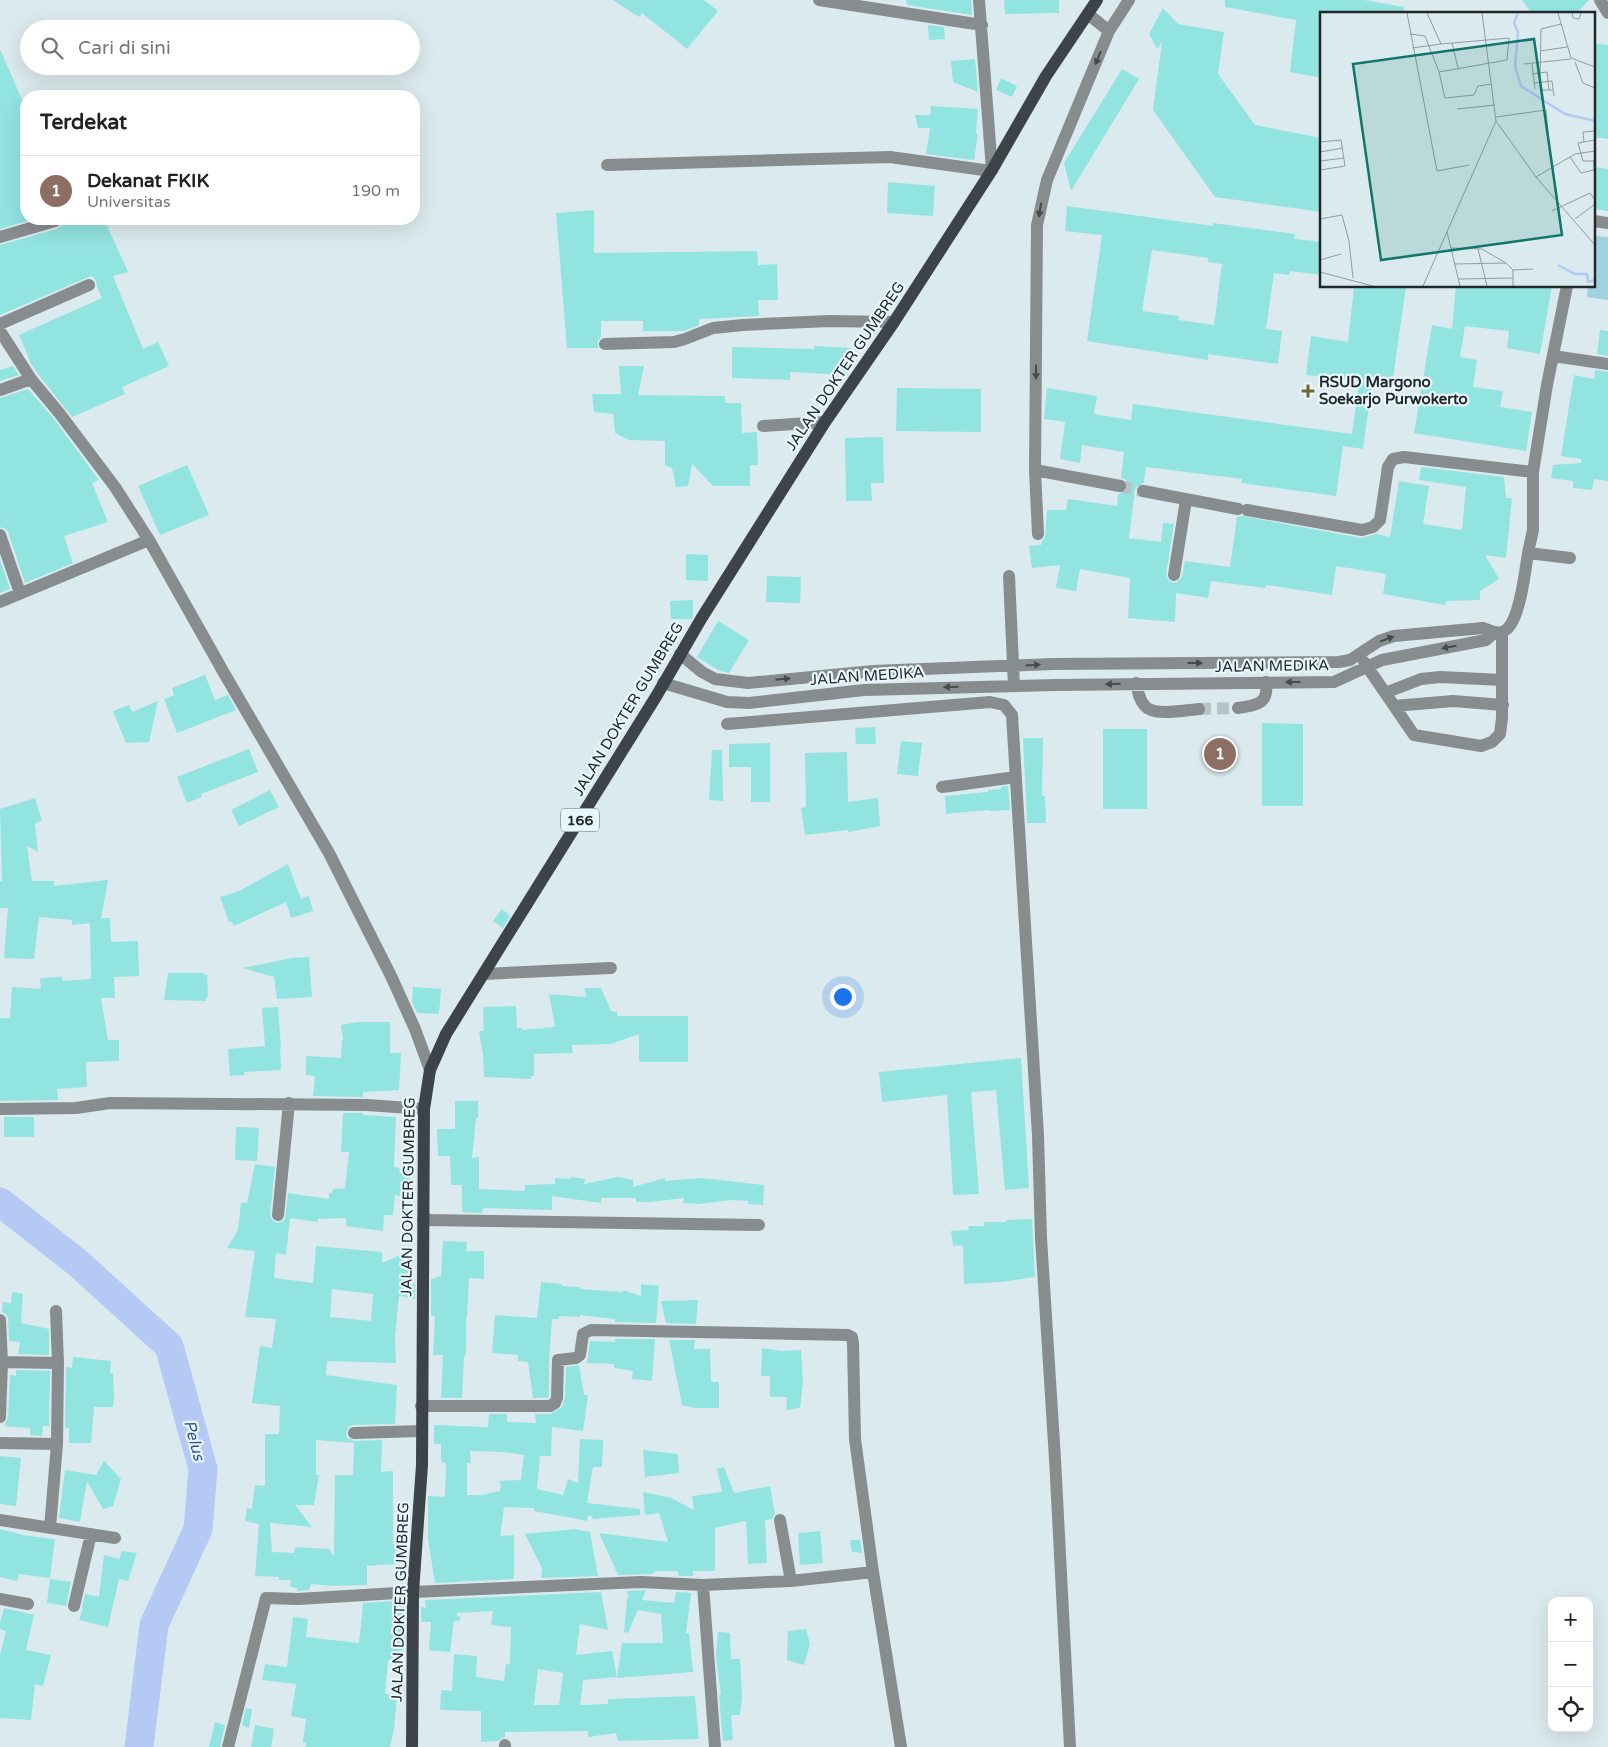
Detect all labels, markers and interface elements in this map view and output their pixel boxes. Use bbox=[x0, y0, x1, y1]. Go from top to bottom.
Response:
inset map bbox=[1320, 12, 1596, 288]
search box bbox=[20, 20, 420, 75]
icon: search bbox=[38, 34, 66, 62]
text: Cari di sini bbox=[78, 37, 171, 59]
one-way arrow bbox=[1094, 51, 1101, 66]
text: Terdekat bbox=[40, 110, 127, 135]
text: Dekanat FKIK bbox=[87, 170, 209, 192]
text: 1 bbox=[51, 181, 61, 201]
text: 190 m bbox=[351, 181, 400, 201]
text: Universitas bbox=[87, 192, 171, 212]
one-way arrow bbox=[1035, 202, 1043, 218]
street label: JALAN DOKTER GUMBREG bbox=[782, 278, 908, 454]
one-way arrow bbox=[1032, 364, 1040, 380]
place label: RSUD Margono Soekarjo Purwokerto bbox=[1319, 373, 1468, 409]
marker: RSUD Margono Soekarjo Purwokerto bbox=[1301, 384, 1315, 398]
street label: JALAN DOKTER GUMBREG bbox=[569, 619, 687, 799]
one-way arrow bbox=[1380, 634, 1394, 642]
one-way arrow bbox=[1441, 643, 1457, 651]
street label: JALAN MEDIKA bbox=[1215, 656, 1329, 676]
one-way arrow bbox=[1188, 659, 1204, 667]
one-way arrow bbox=[1025, 661, 1041, 669]
street label: JALAN MEDIKA bbox=[809, 663, 925, 689]
one-way arrow bbox=[776, 675, 792, 683]
one-way arrow bbox=[1285, 678, 1301, 686]
one-way arrow bbox=[1105, 680, 1121, 688]
one-way arrow bbox=[942, 684, 958, 692]
pin: 1 bbox=[1204, 735, 1236, 773]
road number: 166 bbox=[561, 808, 599, 832]
your location bbox=[830, 984, 856, 1010]
street label: JALAN DOKTER GUMBREG bbox=[397, 1097, 419, 1297]
water label: Pelus bbox=[179, 1418, 209, 1464]
street label: JALAN DOKTER GUMBREG bbox=[388, 1502, 412, 1702]
map controls bbox=[1548, 1597, 1593, 1732]
button: + bbox=[1548, 1597, 1593, 1642]
button: − bbox=[1548, 1642, 1593, 1687]
button: locate bbox=[1548, 1687, 1593, 1732]

